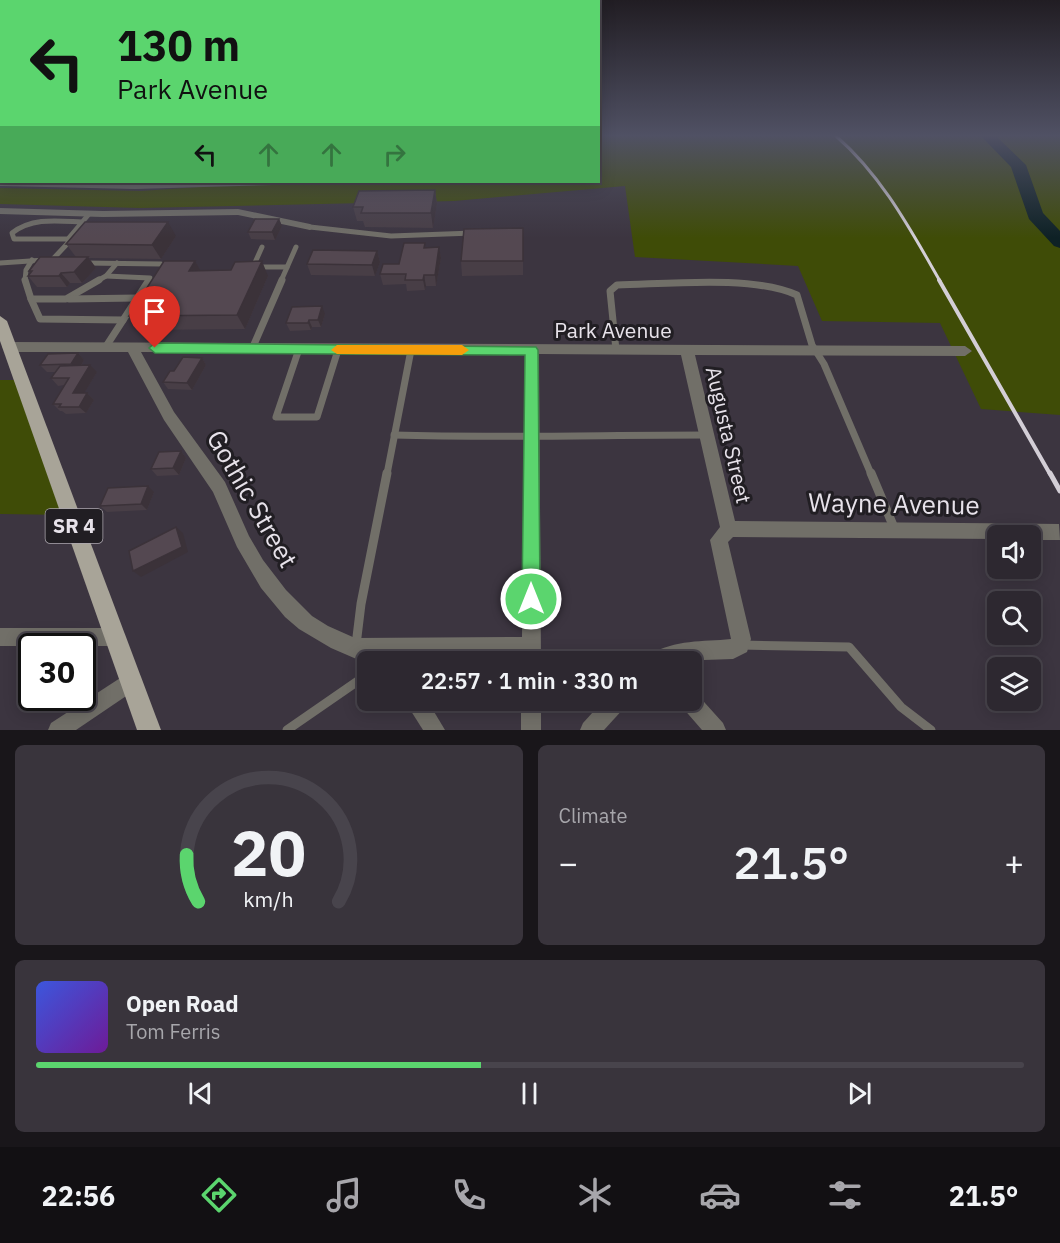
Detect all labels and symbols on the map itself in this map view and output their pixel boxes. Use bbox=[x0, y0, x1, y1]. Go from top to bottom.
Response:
pin bbox=[129, 286, 180, 348]
street label: Park Avenue bbox=[554, 316, 672, 344]
street label: Augusta Street bbox=[700, 364, 758, 506]
street label: Gothic Street bbox=[200, 424, 306, 573]
street label: Wayne Avenue bbox=[808, 485, 980, 521]
road number: SR 4 bbox=[46, 509, 103, 543]
position arrow bbox=[499, 567, 563, 631]
speed limit sign: 30 bbox=[18, 633, 96, 711]

